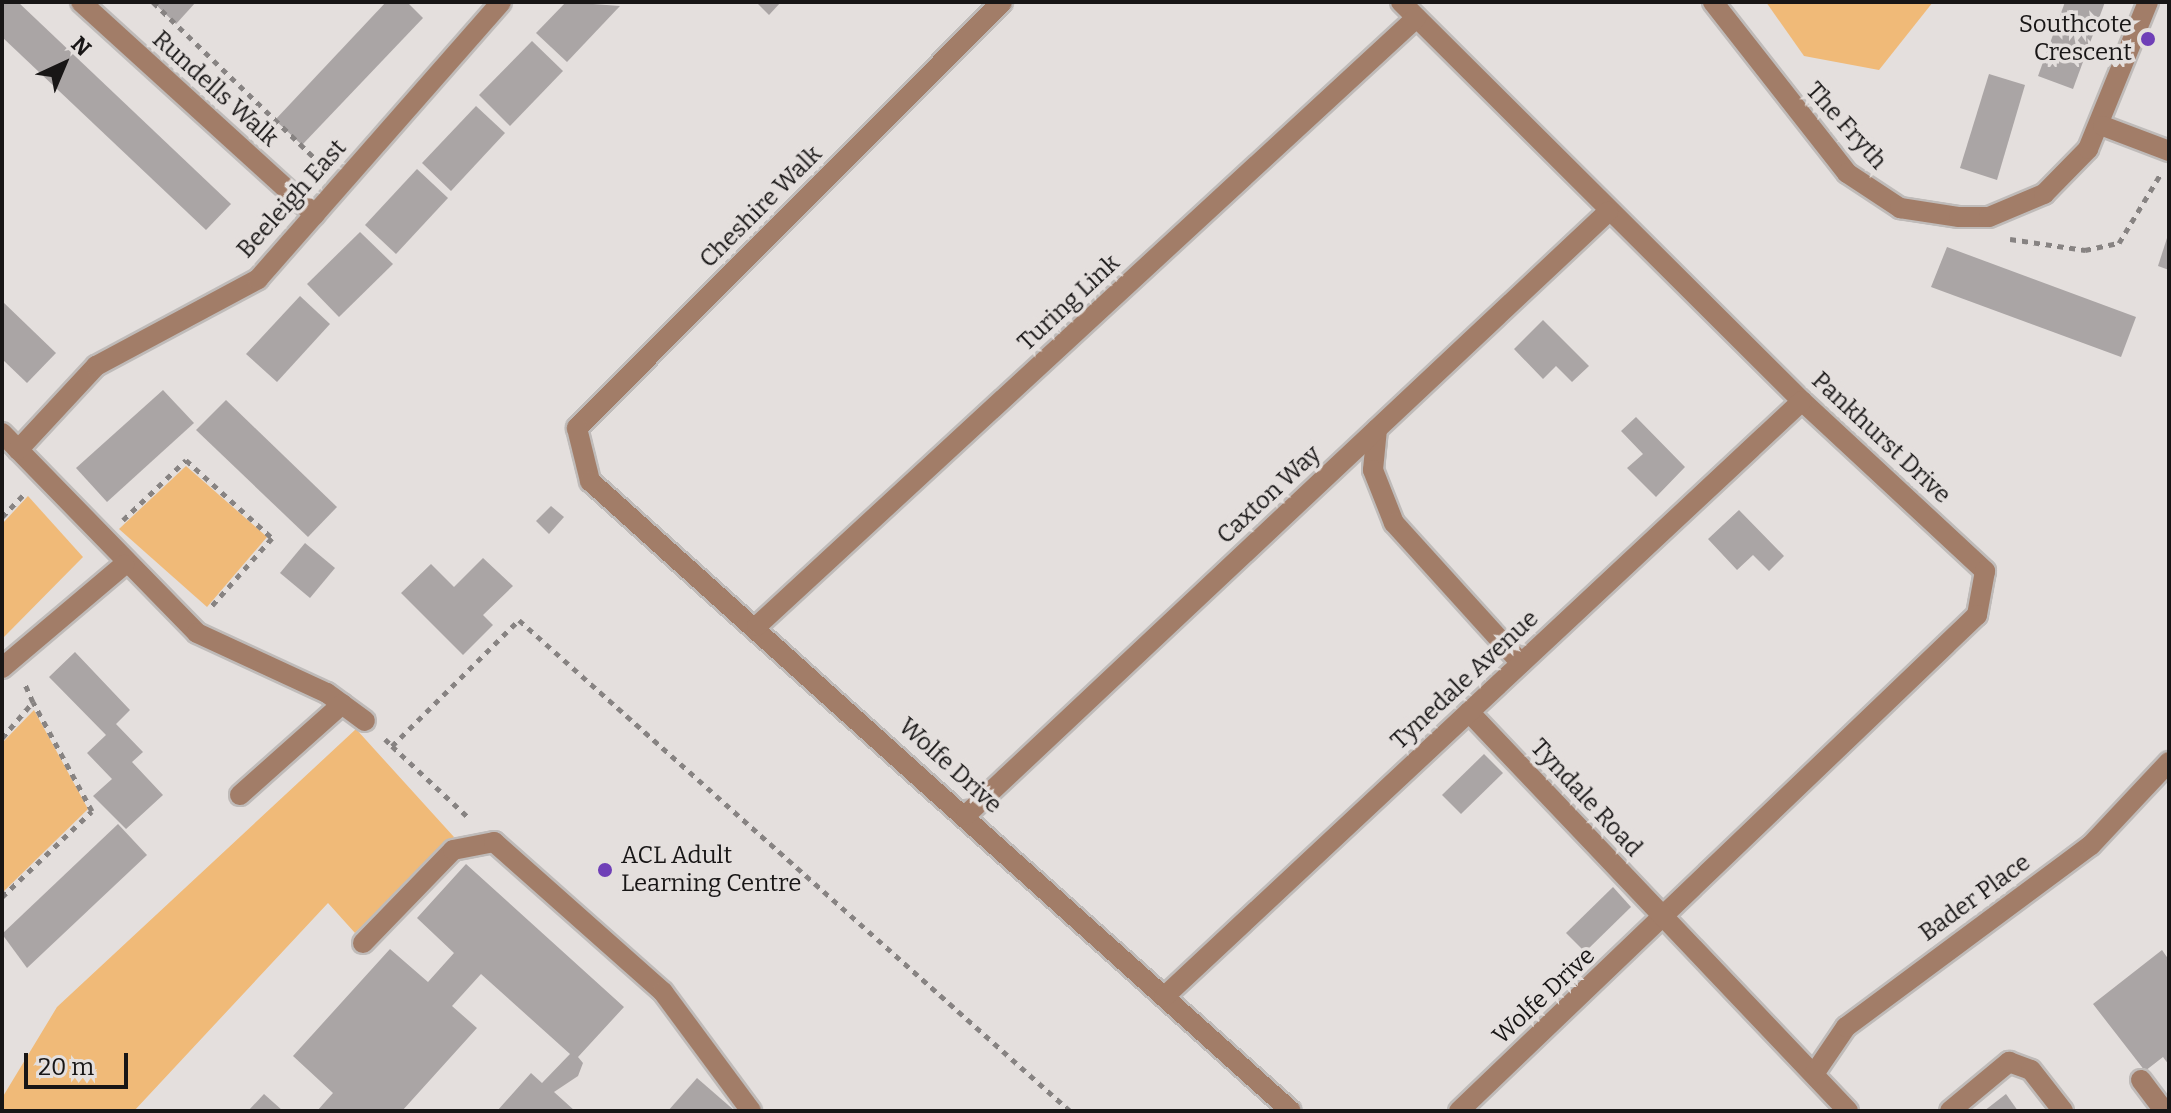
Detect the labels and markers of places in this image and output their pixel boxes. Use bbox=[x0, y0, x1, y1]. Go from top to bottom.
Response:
place label: Southcote Crescent bbox=[2019, 11, 2132, 67]
marker: Southcote Crescent bbox=[2139, 30, 2157, 48]
place label: ACL Adult Learning Centre bbox=[621, 842, 801, 898]
marker: ACL Adult Learning Centre bbox=[596, 861, 614, 879]

